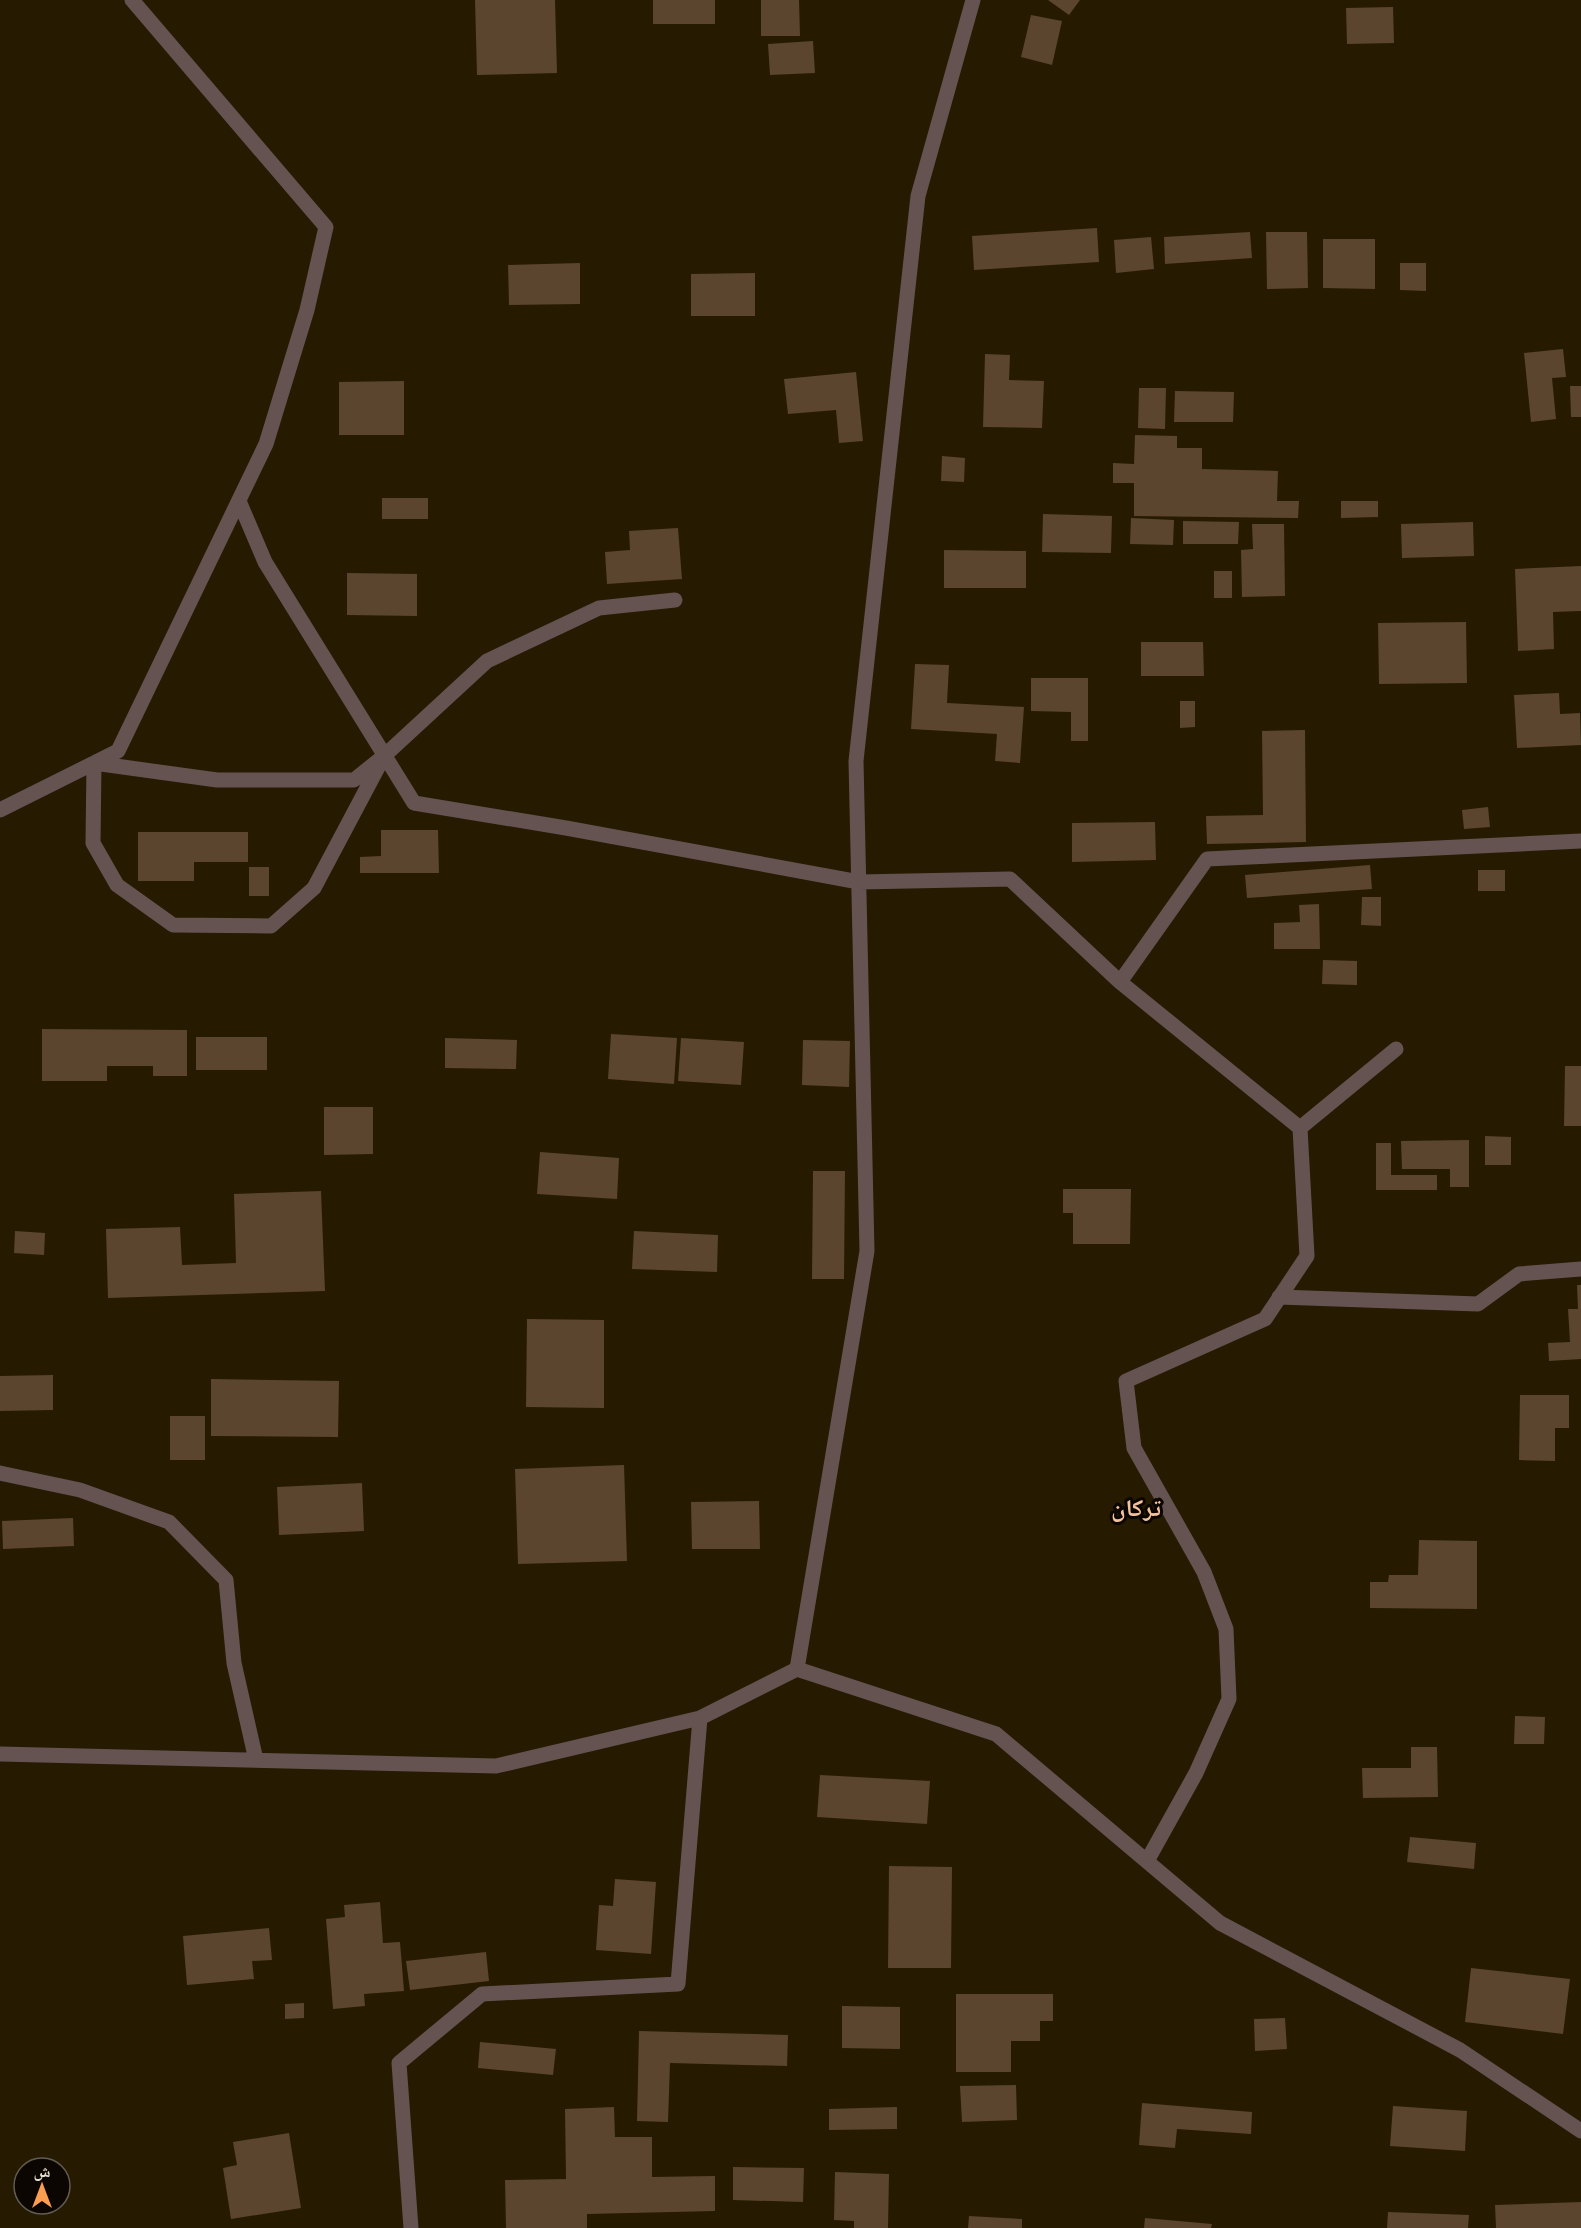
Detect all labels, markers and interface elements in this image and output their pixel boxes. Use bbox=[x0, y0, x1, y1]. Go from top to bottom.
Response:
district label: تركان bbox=[1111, 1494, 1161, 1523]
north arrow bbox=[12, 2156, 72, 2216]
text: ش bbox=[34, 2163, 51, 2182]

